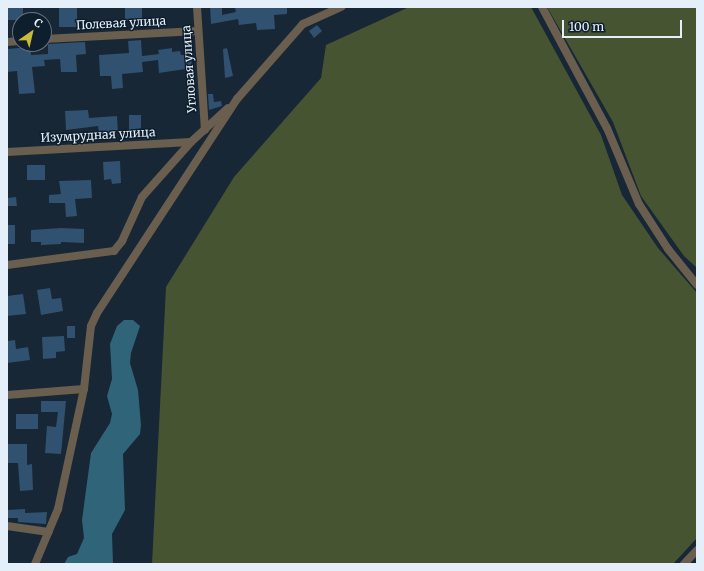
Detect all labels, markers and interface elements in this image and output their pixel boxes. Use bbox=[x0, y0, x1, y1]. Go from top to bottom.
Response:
north arrow bbox=[12, 12, 52, 52]
scale bar bbox=[564, 12, 684, 38]
street label: Полевая улица bbox=[76, 13, 166, 33]
text: С bbox=[31, 15, 45, 31]
text: 100 m bbox=[569, 19, 604, 34]
street label: Угловая улица bbox=[179, 25, 199, 113]
street label: Изумрудная улица bbox=[40, 125, 156, 145]

